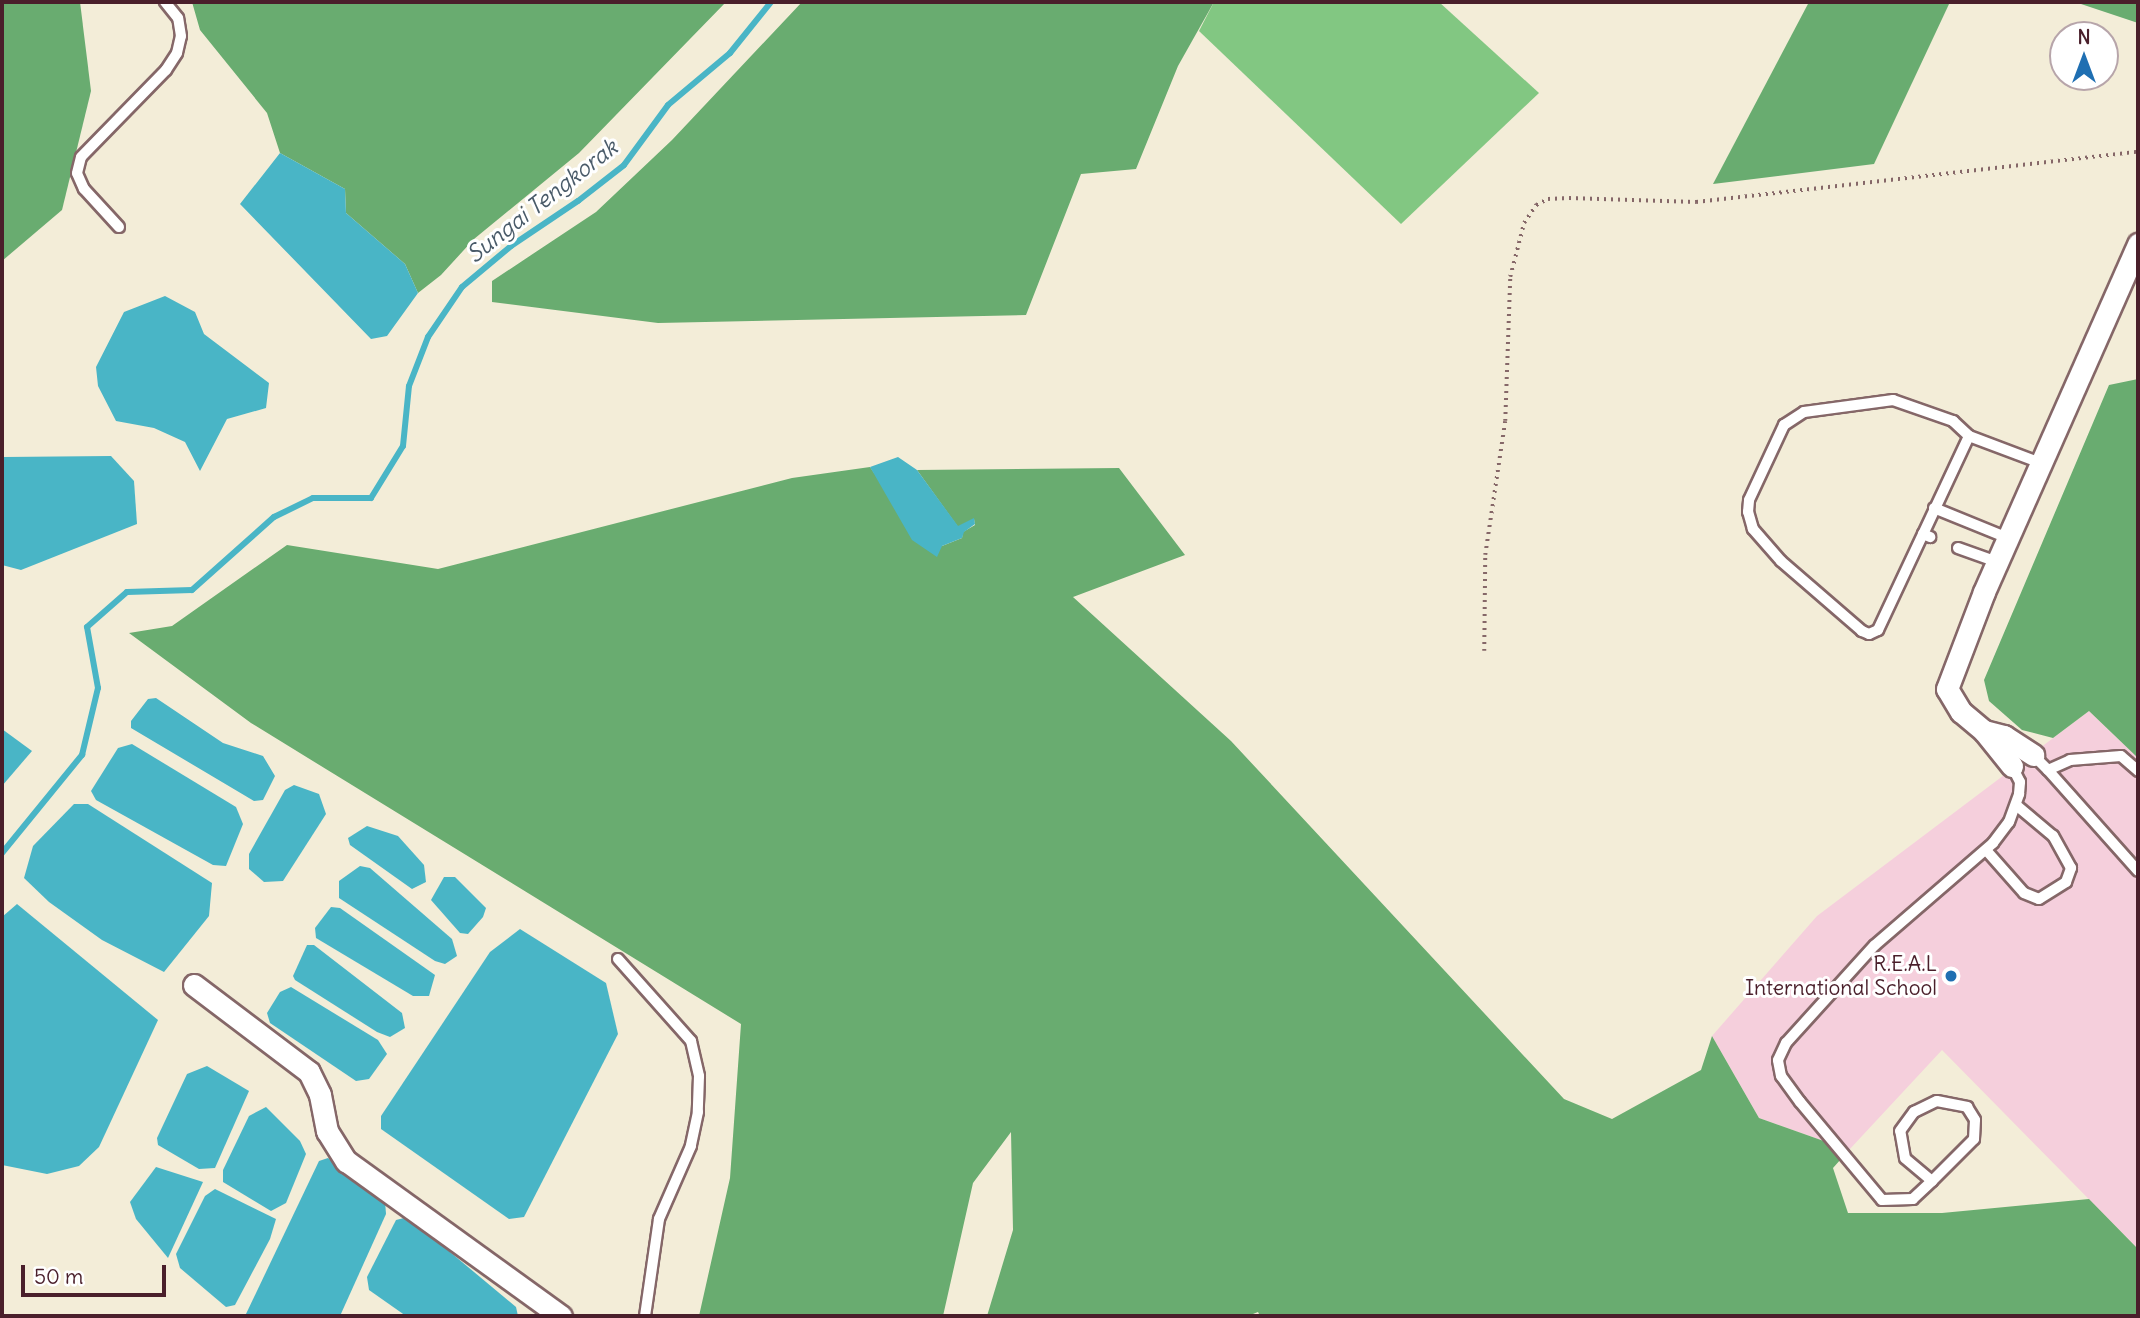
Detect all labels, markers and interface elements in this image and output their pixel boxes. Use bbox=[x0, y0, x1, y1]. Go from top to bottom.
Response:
north arrow bbox=[2049, 21, 2119, 91]
text: N bbox=[2077, 25, 2091, 49]
water label: Sungai Tengkorak bbox=[461, 134, 623, 268]
place label: R.E.A.L International School bbox=[1745, 951, 1937, 1001]
marker: R.E.A.L International School bbox=[1943, 968, 1959, 984]
scale bar bbox=[24, 1252, 170, 1296]
text: 50 m bbox=[34, 1263, 83, 1290]

